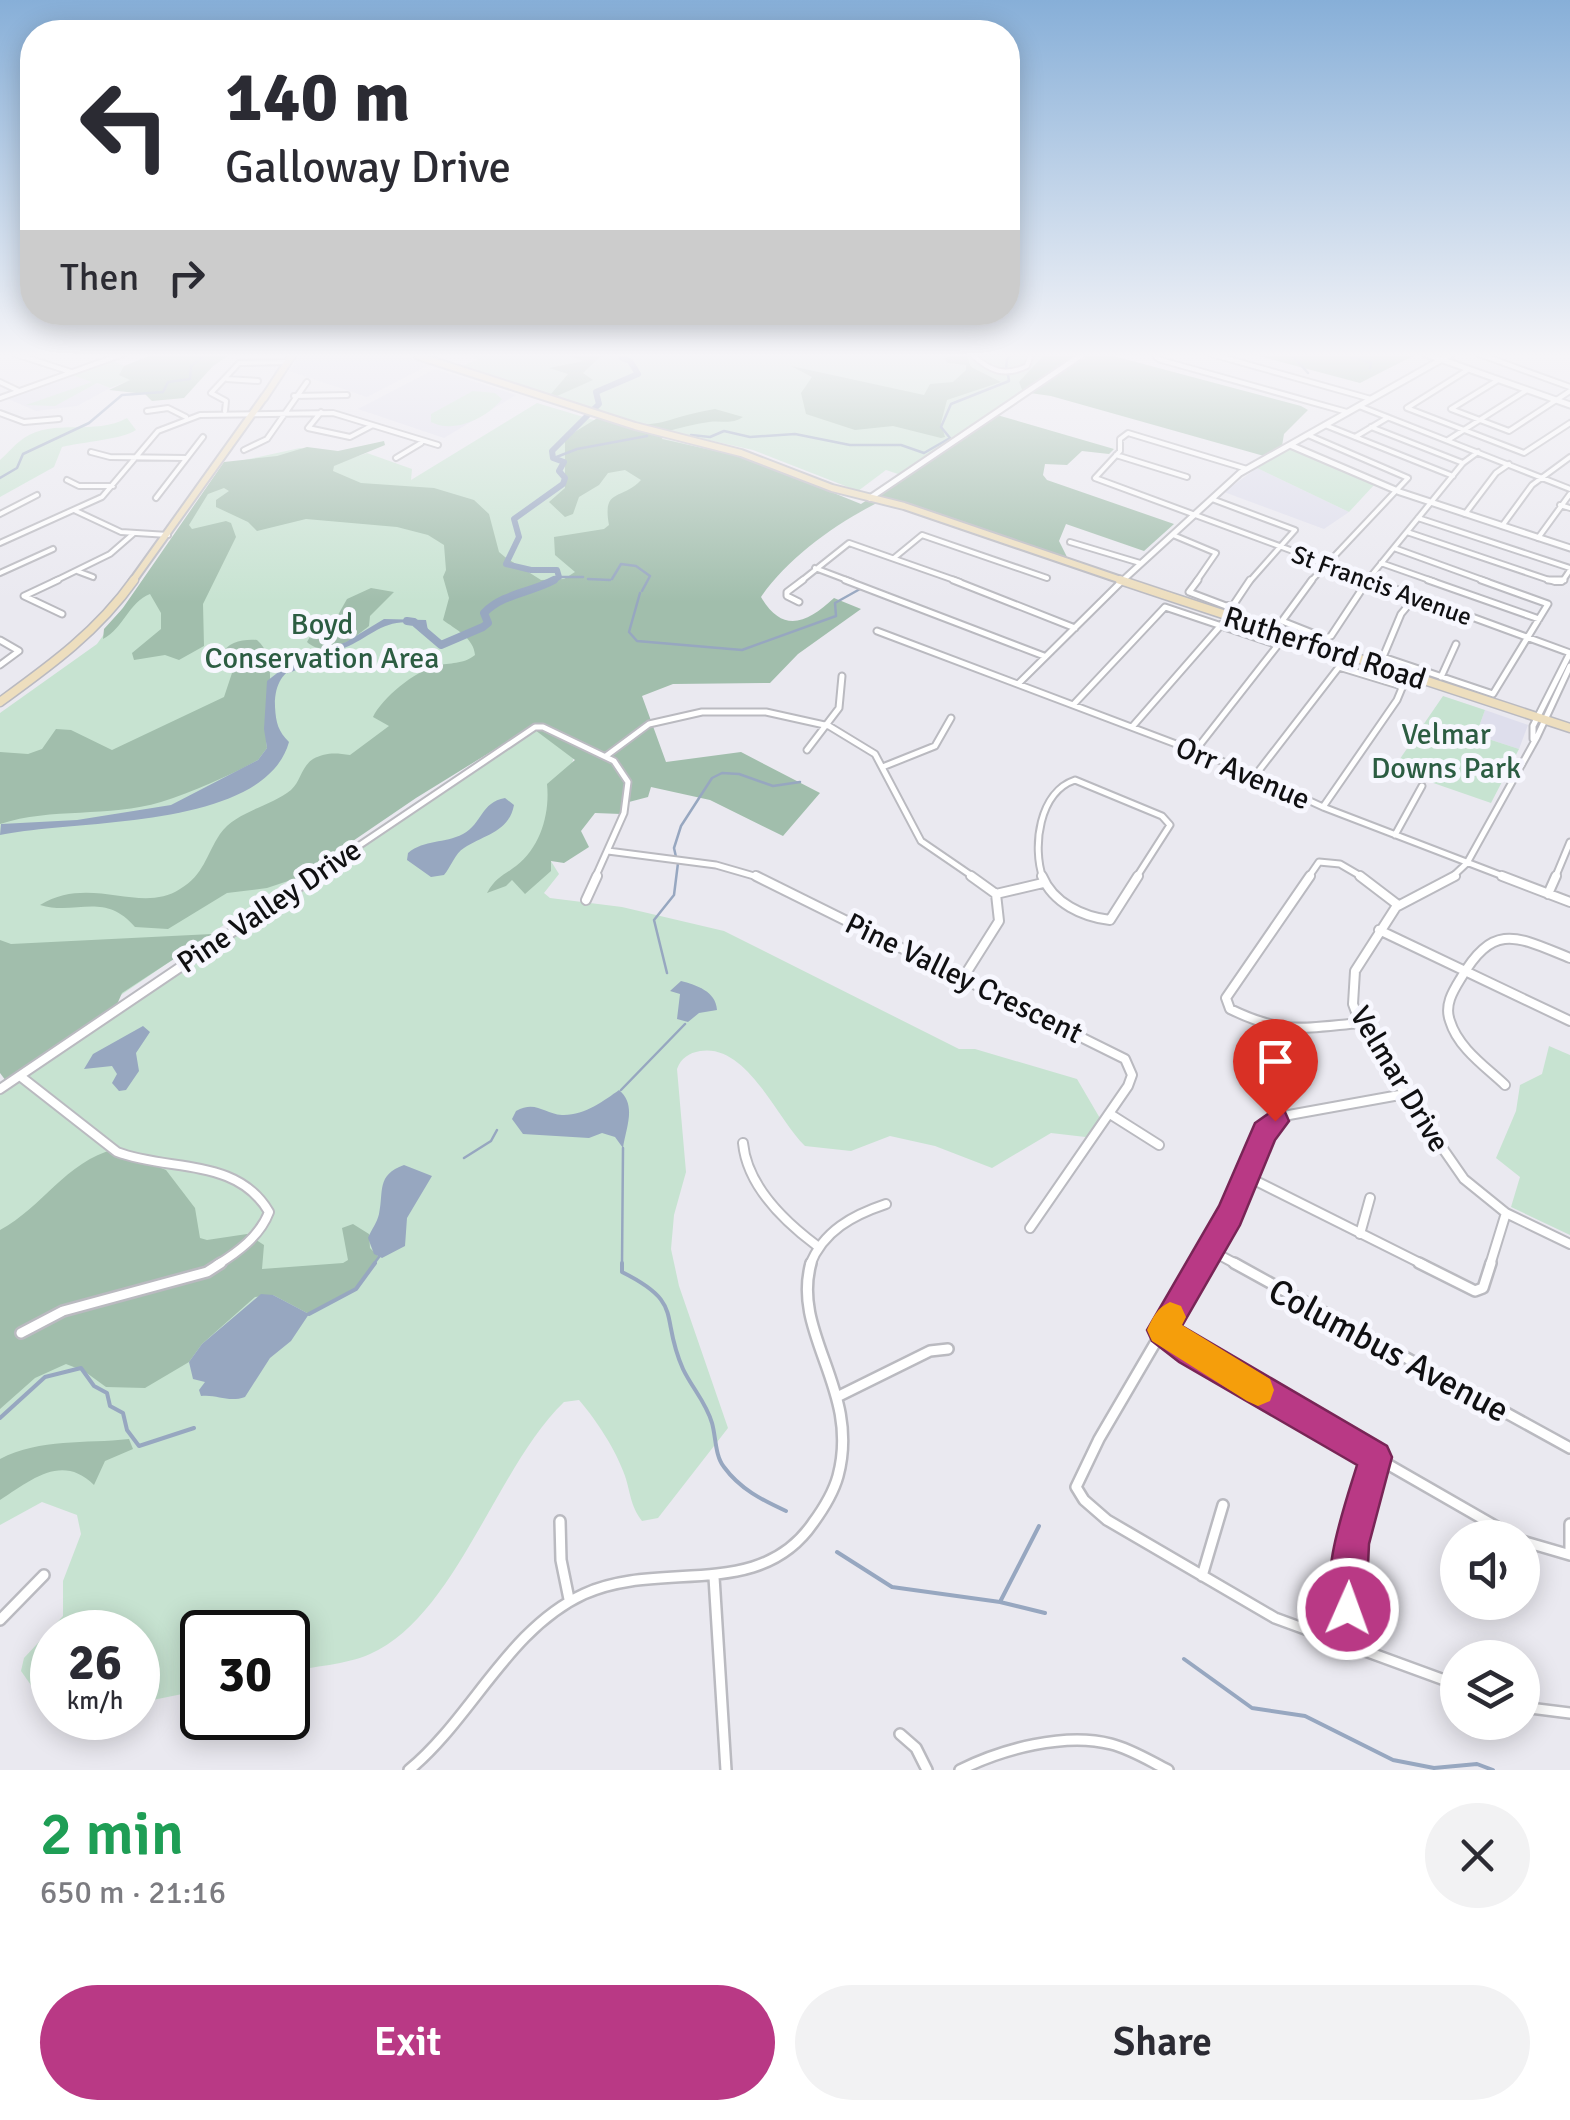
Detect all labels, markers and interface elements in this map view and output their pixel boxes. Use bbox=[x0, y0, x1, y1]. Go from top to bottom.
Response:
text: 140 m bbox=[225, 54, 410, 140]
icon: left bbox=[60, 60, 190, 190]
text: Galloway Drive bbox=[225, 140, 511, 195]
icon: right bbox=[159, 250, 214, 305]
text: Then bbox=[60, 254, 139, 301]
street label: St Francis Avenue bbox=[1288, 539, 1476, 632]
street label: Rutherford Road bbox=[1219, 598, 1431, 699]
park label: Boyd Conservation Area bbox=[205, 606, 439, 677]
park label: Velmar Downs Park bbox=[1371, 716, 1521, 787]
street label: Orr Avenue bbox=[1170, 729, 1316, 818]
street label: Pine Valley Drive bbox=[170, 831, 368, 982]
street label: Pine Valley Crescent bbox=[839, 905, 1088, 1052]
street label: Velmar Drive bbox=[1342, 1000, 1458, 1159]
pin bbox=[1233, 1019, 1318, 1122]
icon: arrive bbox=[1248, 1034, 1303, 1089]
street label: Columbus Avenue bbox=[1261, 1269, 1516, 1432]
map controls bbox=[1440, 1520, 1540, 1740]
button: sound bbox=[1440, 1520, 1540, 1620]
position arrow bbox=[1296, 1557, 1400, 1661]
speed limit sign: 30 bbox=[180, 1610, 310, 1740]
text: 26 bbox=[68, 1632, 122, 1694]
button: layers bbox=[1440, 1640, 1540, 1740]
text: km/h bbox=[67, 1685, 123, 1716]
text: 2 min bbox=[40, 1798, 184, 1872]
button: close bbox=[1425, 1803, 1530, 1908]
text: 650 m · 21:16 bbox=[40, 1873, 226, 1912]
button: Exit bbox=[40, 1985, 775, 2100]
button: Share bbox=[795, 1985, 1530, 2100]

